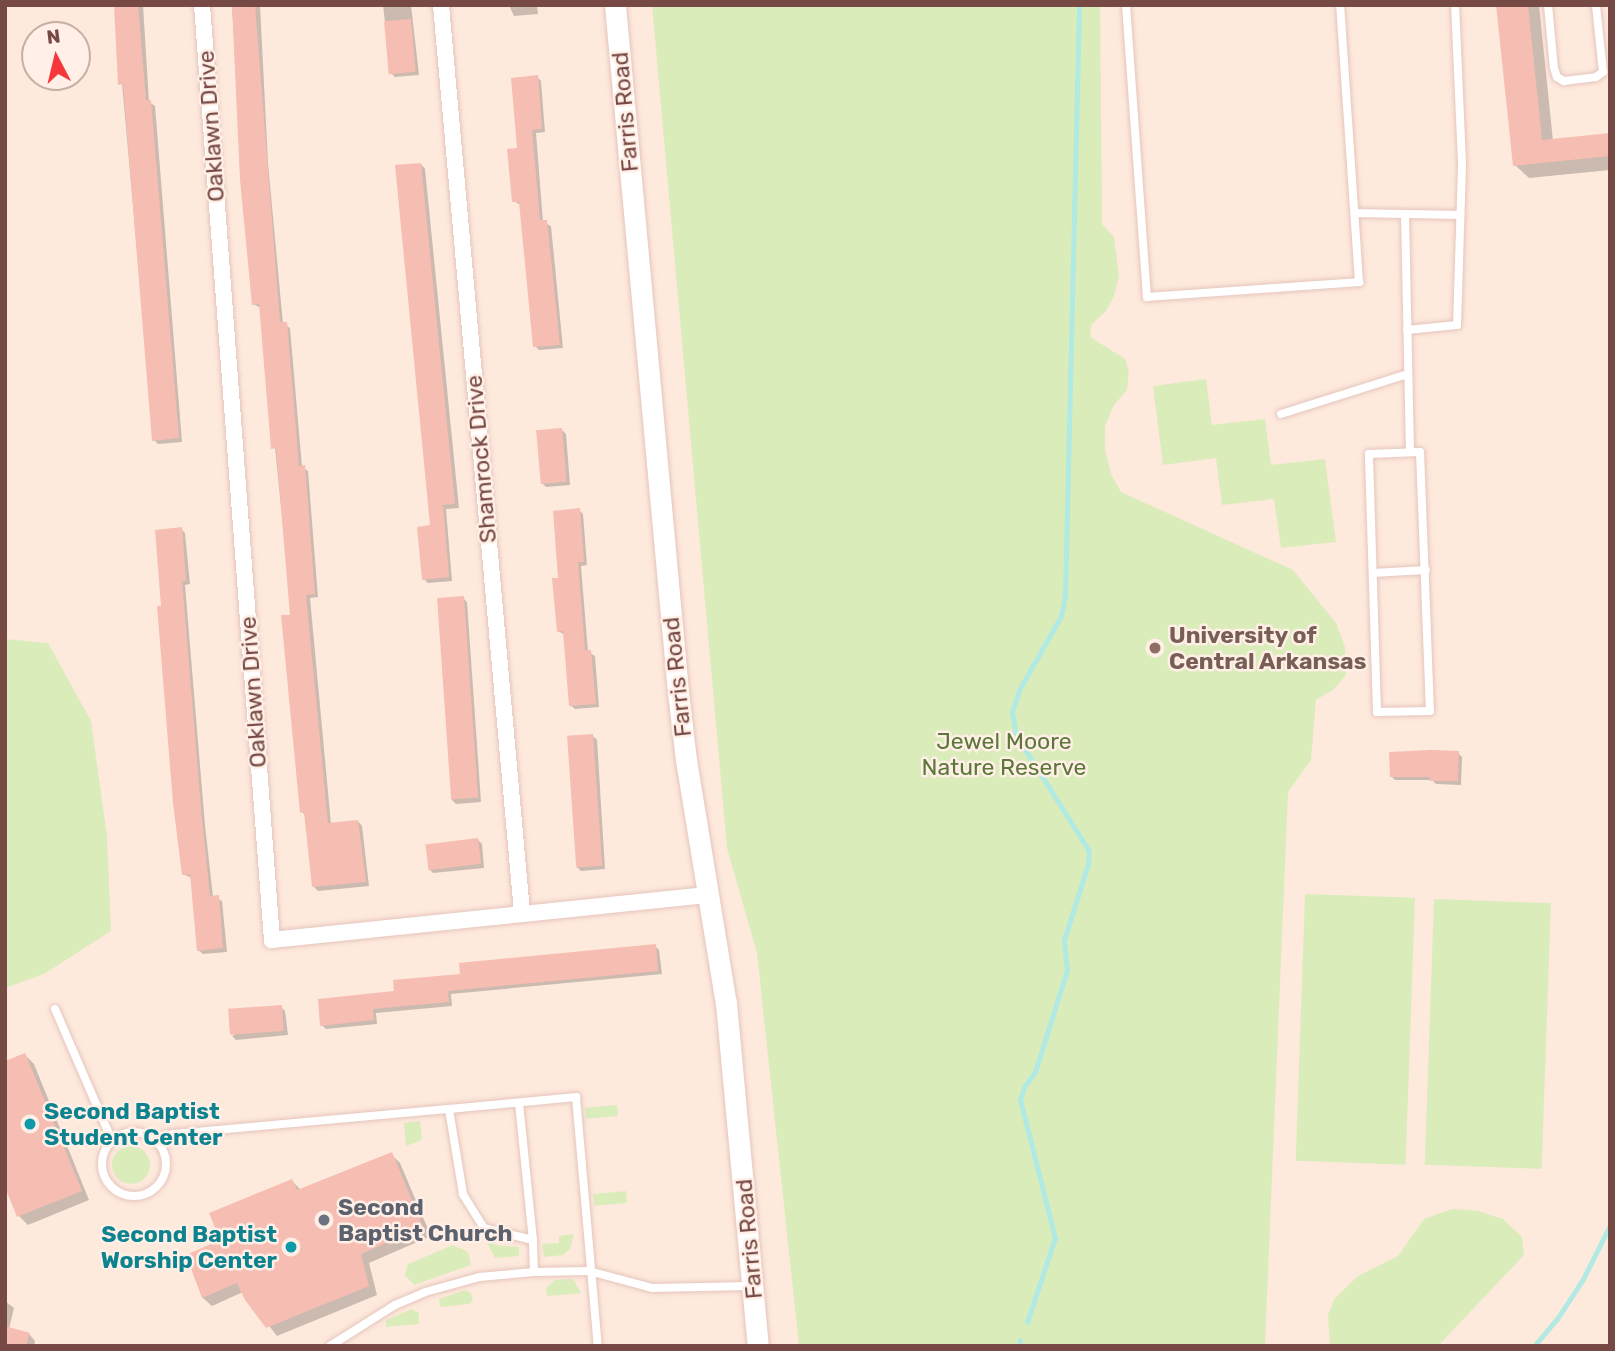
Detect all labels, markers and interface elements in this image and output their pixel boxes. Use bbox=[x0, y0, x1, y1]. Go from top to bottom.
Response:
north arrow bbox=[21, 21, 91, 91]
text: N bbox=[45, 24, 62, 49]
street label: Oaklawn Drive bbox=[192, 49, 230, 203]
street label: Farris Road bbox=[606, 51, 644, 173]
street label: Shamrock Drive bbox=[460, 374, 502, 544]
street label: Oaklawn Drive bbox=[234, 615, 272, 769]
street label: Farris Road bbox=[657, 616, 697, 738]
place label: University of Central Arkansas bbox=[1169, 621, 1367, 675]
marker: University of Central Arkansas bbox=[1147, 640, 1163, 656]
park label: Jewel Moore Nature Reserve bbox=[922, 727, 1086, 781]
place label: Second Baptist Student Center bbox=[44, 1097, 223, 1151]
marker: Second Baptist Student Center bbox=[22, 1116, 38, 1132]
street label: Farris Road bbox=[730, 1178, 768, 1300]
place label: Second Baptist Church bbox=[338, 1193, 513, 1247]
marker: Second Baptist Church bbox=[316, 1212, 332, 1228]
place label: Second Baptist Worship Center bbox=[101, 1220, 277, 1274]
marker: Second Baptist Worship Center bbox=[283, 1239, 299, 1255]

